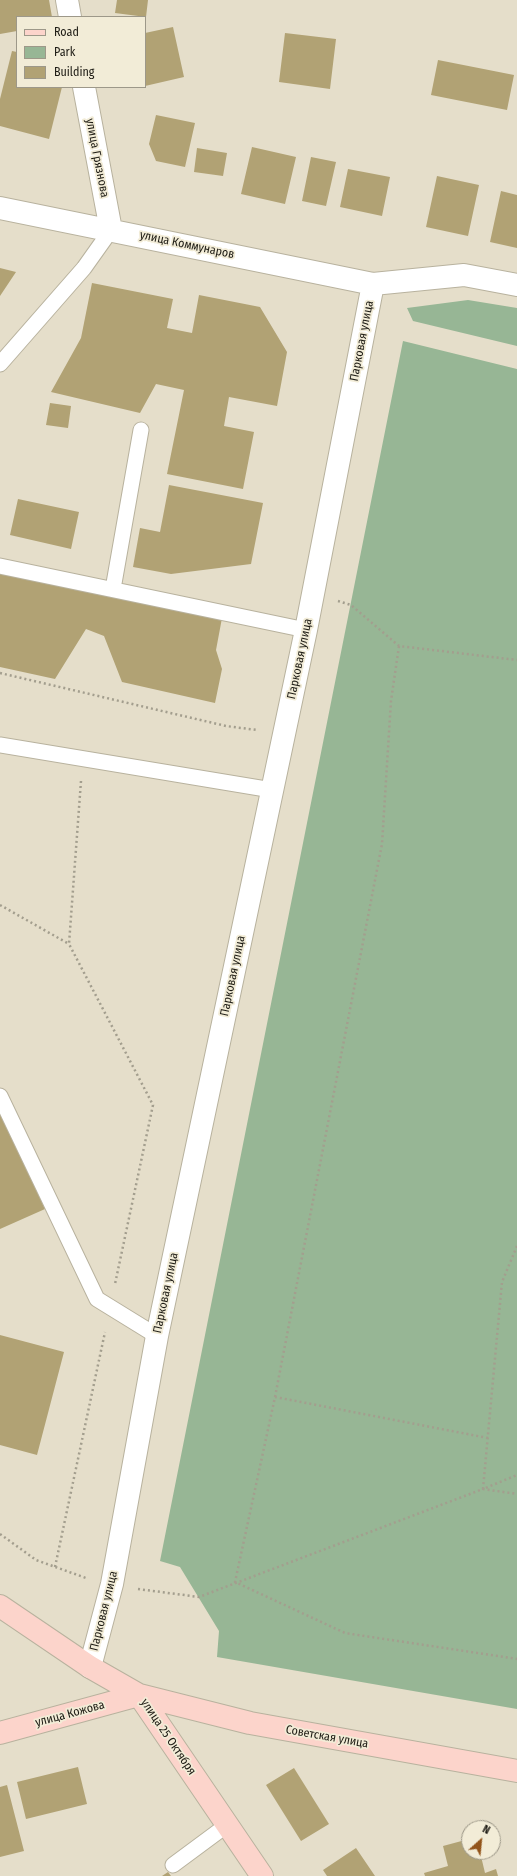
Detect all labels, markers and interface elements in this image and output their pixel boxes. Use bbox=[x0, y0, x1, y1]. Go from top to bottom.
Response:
legend bbox=[16, 16, 146, 88]
text: Road bbox=[54, 25, 79, 39]
text: Park bbox=[54, 45, 75, 59]
text: Building bbox=[54, 65, 94, 79]
street label: улица Грязнова bbox=[82, 117, 112, 199]
street label: улица Коммунаров bbox=[138, 228, 236, 262]
street label: Парковая улица bbox=[347, 299, 377, 383]
street label: Парковая улица bbox=[284, 617, 316, 701]
street label: Парковая улица bbox=[217, 934, 249, 1018]
street label: Парковая улица bbox=[150, 1251, 182, 1335]
street label: Парковая улица bbox=[87, 1569, 121, 1653]
street label: улица 25 Октября bbox=[137, 1696, 199, 1778]
street label: улица Кожова bbox=[34, 1698, 106, 1730]
street label: Советская улица bbox=[285, 1723, 369, 1751]
north arrow bbox=[461, 1820, 501, 1860]
text: N bbox=[480, 1822, 492, 1837]

